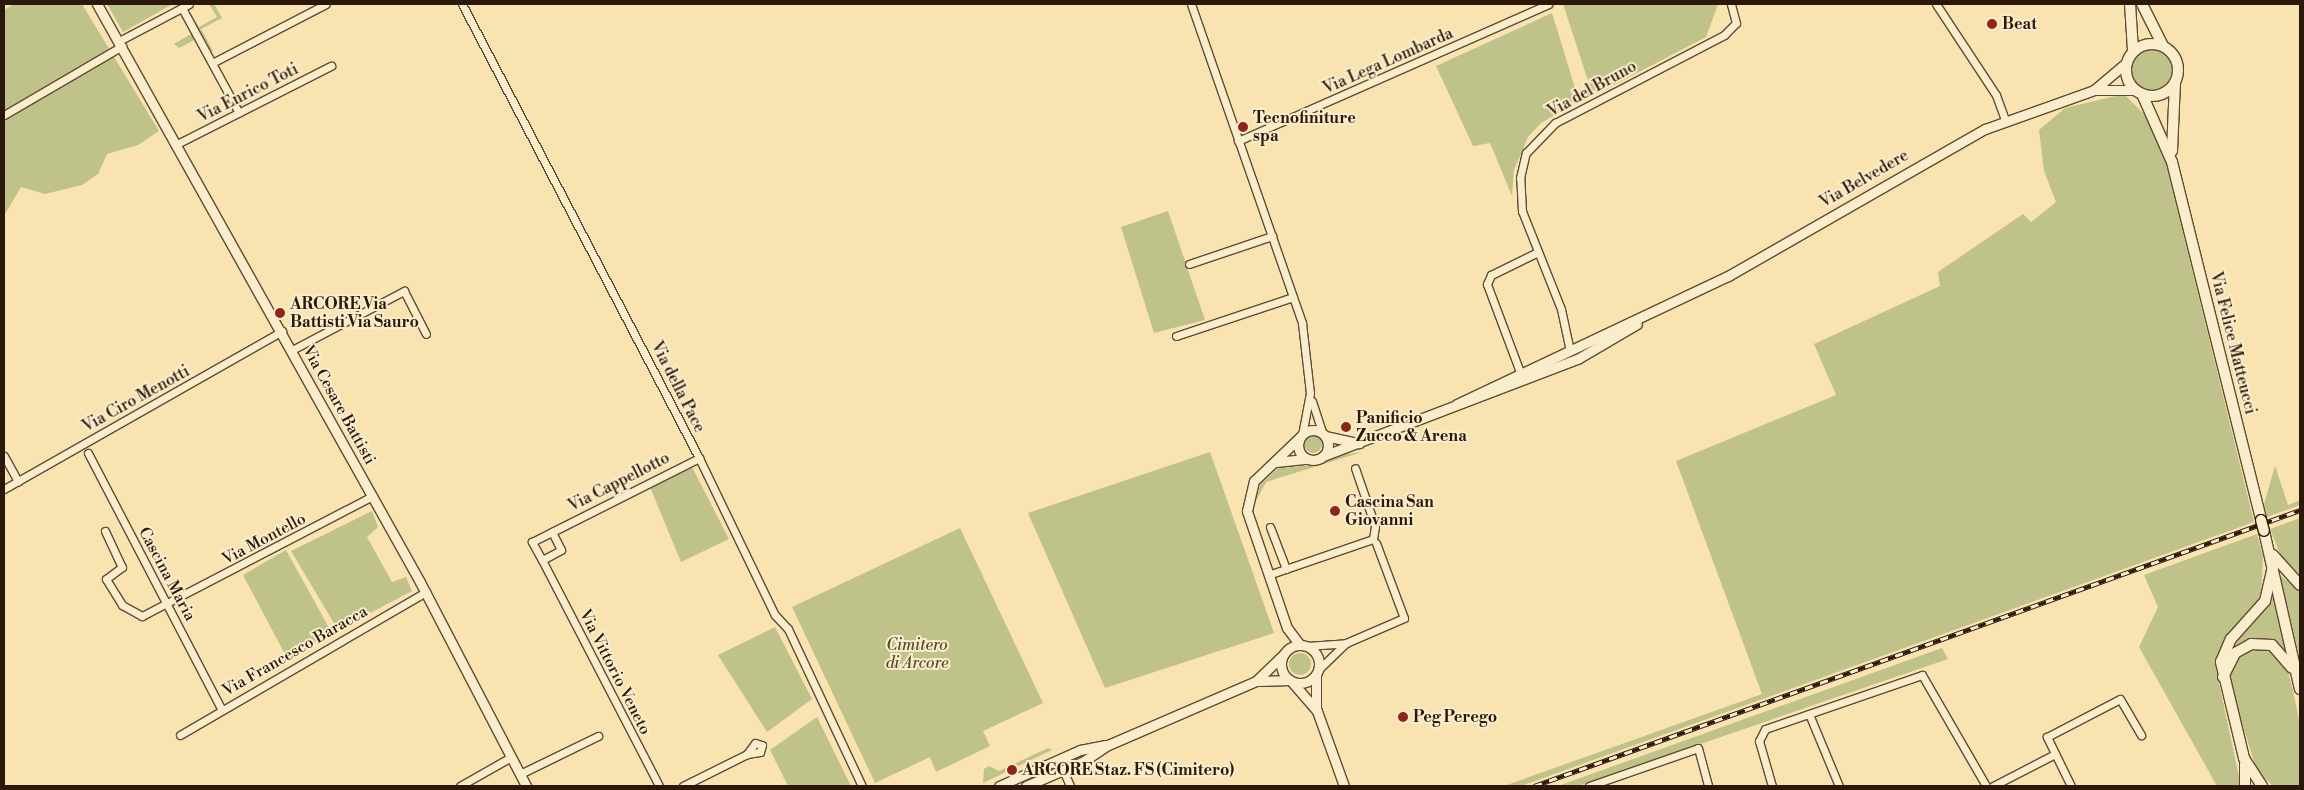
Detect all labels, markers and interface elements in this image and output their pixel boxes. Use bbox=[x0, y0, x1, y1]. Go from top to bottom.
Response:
place label: Beat bbox=[2002, 14, 2037, 34]
marker: Beat bbox=[1986, 18, 1998, 30]
street label: Via Lega Lombarda bbox=[1320, 24, 1456, 98]
street label: Via del Bruno bbox=[1544, 57, 1640, 121]
street label: Via Enrico Toti bbox=[195, 59, 301, 127]
place label: Tecnofiniture spa bbox=[1253, 108, 1356, 146]
marker: Tecnofiniture spa bbox=[1237, 121, 1249, 133]
street label: Via Belvedere bbox=[1816, 146, 1912, 212]
street label: Via Felice Matteucci bbox=[2206, 270, 2260, 416]
place label: ARCORE Via Battisti Via Sauro bbox=[290, 294, 419, 332]
marker: ARCORE Via Battisti Via Sauro bbox=[274, 307, 286, 319]
street label: Via della Pace bbox=[647, 338, 709, 436]
street label: Via Cesare Battisti bbox=[298, 342, 380, 468]
street label: Via Ciro Menotti bbox=[79, 362, 193, 436]
place label: Panificio Zucco & Arena bbox=[1356, 408, 1467, 446]
marker: Panificio Zucco & Arena bbox=[1340, 421, 1352, 433]
street label: Via Cappellotto bbox=[565, 448, 673, 516]
place label: Cascina San Giovanni bbox=[1345, 492, 1434, 530]
marker: Cascina San Giovanni bbox=[1329, 505, 1341, 517]
street label: Via Montello bbox=[219, 509, 309, 569]
street label: Cascina Maria bbox=[134, 524, 200, 624]
street label: Via Francesco Baracca bbox=[219, 602, 371, 700]
street label: Via Vittorio Veneto bbox=[575, 606, 655, 738]
park label: Cimitero di Arcore bbox=[886, 635, 948, 673]
place label: Peg Perego bbox=[1413, 707, 1497, 727]
marker: Peg Perego bbox=[1397, 711, 1409, 723]
place label: ARCORE Staz. FS (Cimitero) bbox=[1022, 760, 1234, 780]
marker: ARCORE Staz. FS (Cimitero) bbox=[1006, 764, 1018, 776]

